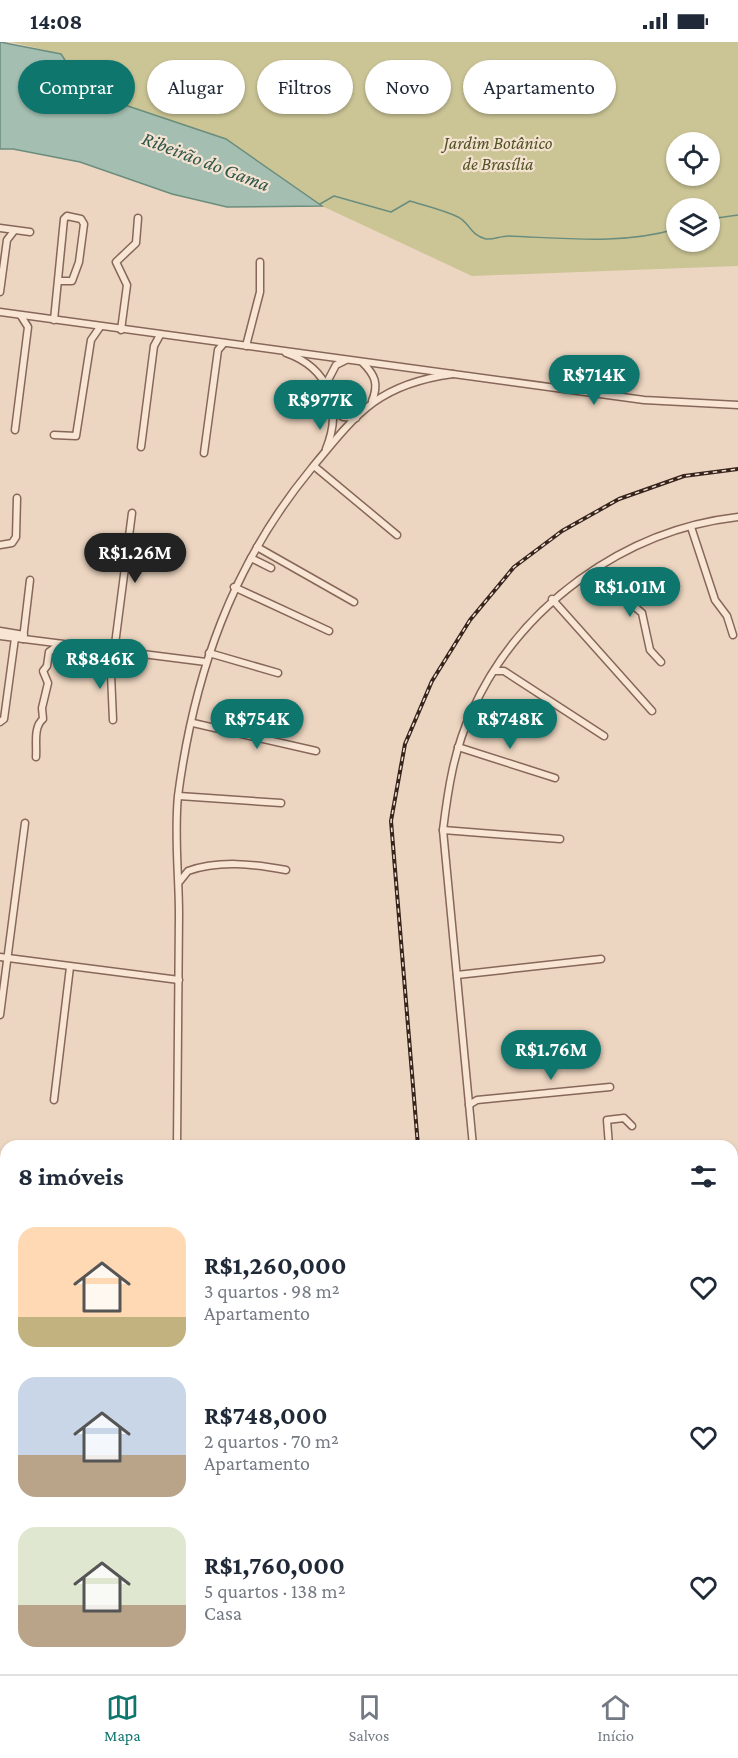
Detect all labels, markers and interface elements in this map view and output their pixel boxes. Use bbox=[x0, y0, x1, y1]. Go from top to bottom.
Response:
text: 14:08 bbox=[30, 9, 82, 34]
chip: Comprar bbox=[18, 60, 135, 114]
chip: Alugar bbox=[147, 60, 245, 114]
chip: Filtros bbox=[257, 60, 353, 114]
chip: Novo bbox=[365, 60, 451, 114]
chip: Apartamento bbox=[463, 60, 616, 114]
water label: Ribeirão do Gama bbox=[139, 127, 273, 195]
map controls bbox=[666, 132, 720, 252]
button: locate bbox=[666, 132, 720, 186]
park label: Jardim Botânico de Brasília bbox=[441, 133, 553, 174]
button: layers bbox=[666, 198, 720, 252]
pin: R$714K bbox=[545, 355, 643, 406]
text: R$714K bbox=[563, 363, 625, 385]
pin: R$977K bbox=[271, 380, 369, 431]
text: R$977K bbox=[288, 388, 352, 410]
pin: R$1.26M bbox=[80, 533, 190, 584]
text: R$1.26M bbox=[98, 541, 172, 563]
pin: R$1.01M bbox=[575, 567, 685, 618]
text: R$1.01M bbox=[594, 575, 666, 597]
pin: R$846K bbox=[51, 639, 149, 690]
text: R$846K bbox=[66, 647, 134, 669]
pin: R$754K bbox=[208, 699, 306, 750]
pin: R$748K bbox=[461, 699, 559, 750]
text: R$754K bbox=[225, 707, 289, 729]
text: R$748K bbox=[477, 707, 543, 729]
pin: R$1.76M bbox=[496, 1030, 606, 1081]
text: R$1.76M bbox=[515, 1038, 587, 1060]
icon: filters bbox=[687, 1160, 720, 1193]
text: 8 imóveis bbox=[18, 1162, 124, 1191]
icon: home bbox=[66, 1251, 138, 1323]
text: R$1,260,000 bbox=[204, 1251, 347, 1280]
icon: heart bbox=[687, 1271, 720, 1304]
text: 3 quartos · 98 m² bbox=[204, 1280, 340, 1302]
text: Apartamento bbox=[204, 1302, 310, 1324]
icon: home bbox=[66, 1401, 138, 1473]
text: R$748,000 bbox=[204, 1401, 327, 1430]
icon: heart bbox=[687, 1421, 720, 1454]
text: 2 quartos · 70 m² bbox=[204, 1430, 339, 1452]
text: Apartamento bbox=[204, 1452, 310, 1474]
icon: home bbox=[66, 1551, 138, 1623]
text: R$1,760,000 bbox=[204, 1551, 345, 1580]
icon: heart bbox=[687, 1571, 720, 1604]
text: 5 quartos · 138 m² bbox=[204, 1580, 345, 1602]
text: Casa bbox=[204, 1602, 242, 1624]
tab: Mapa bbox=[104, 1691, 141, 1744]
tab: Salvos bbox=[349, 1691, 389, 1744]
tab: Início bbox=[598, 1691, 634, 1744]

